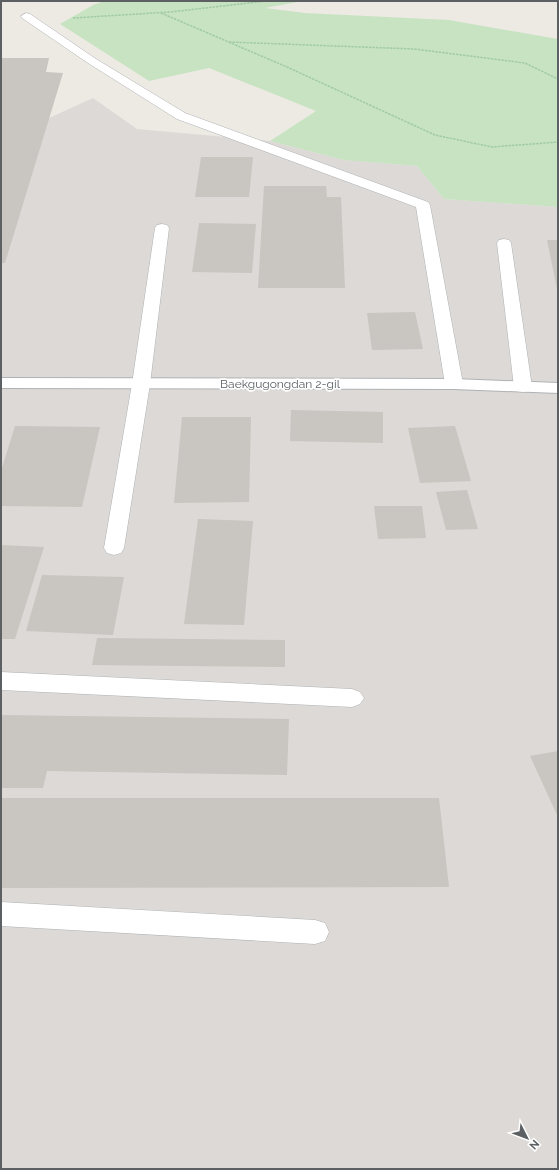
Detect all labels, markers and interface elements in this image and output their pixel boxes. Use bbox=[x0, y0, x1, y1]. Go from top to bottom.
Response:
street label: Baekgugongdan 2-gil bbox=[220, 377, 341, 391]
north arrow bbox=[507, 1118, 547, 1158]
text: N bbox=[526, 1137, 542, 1152]

